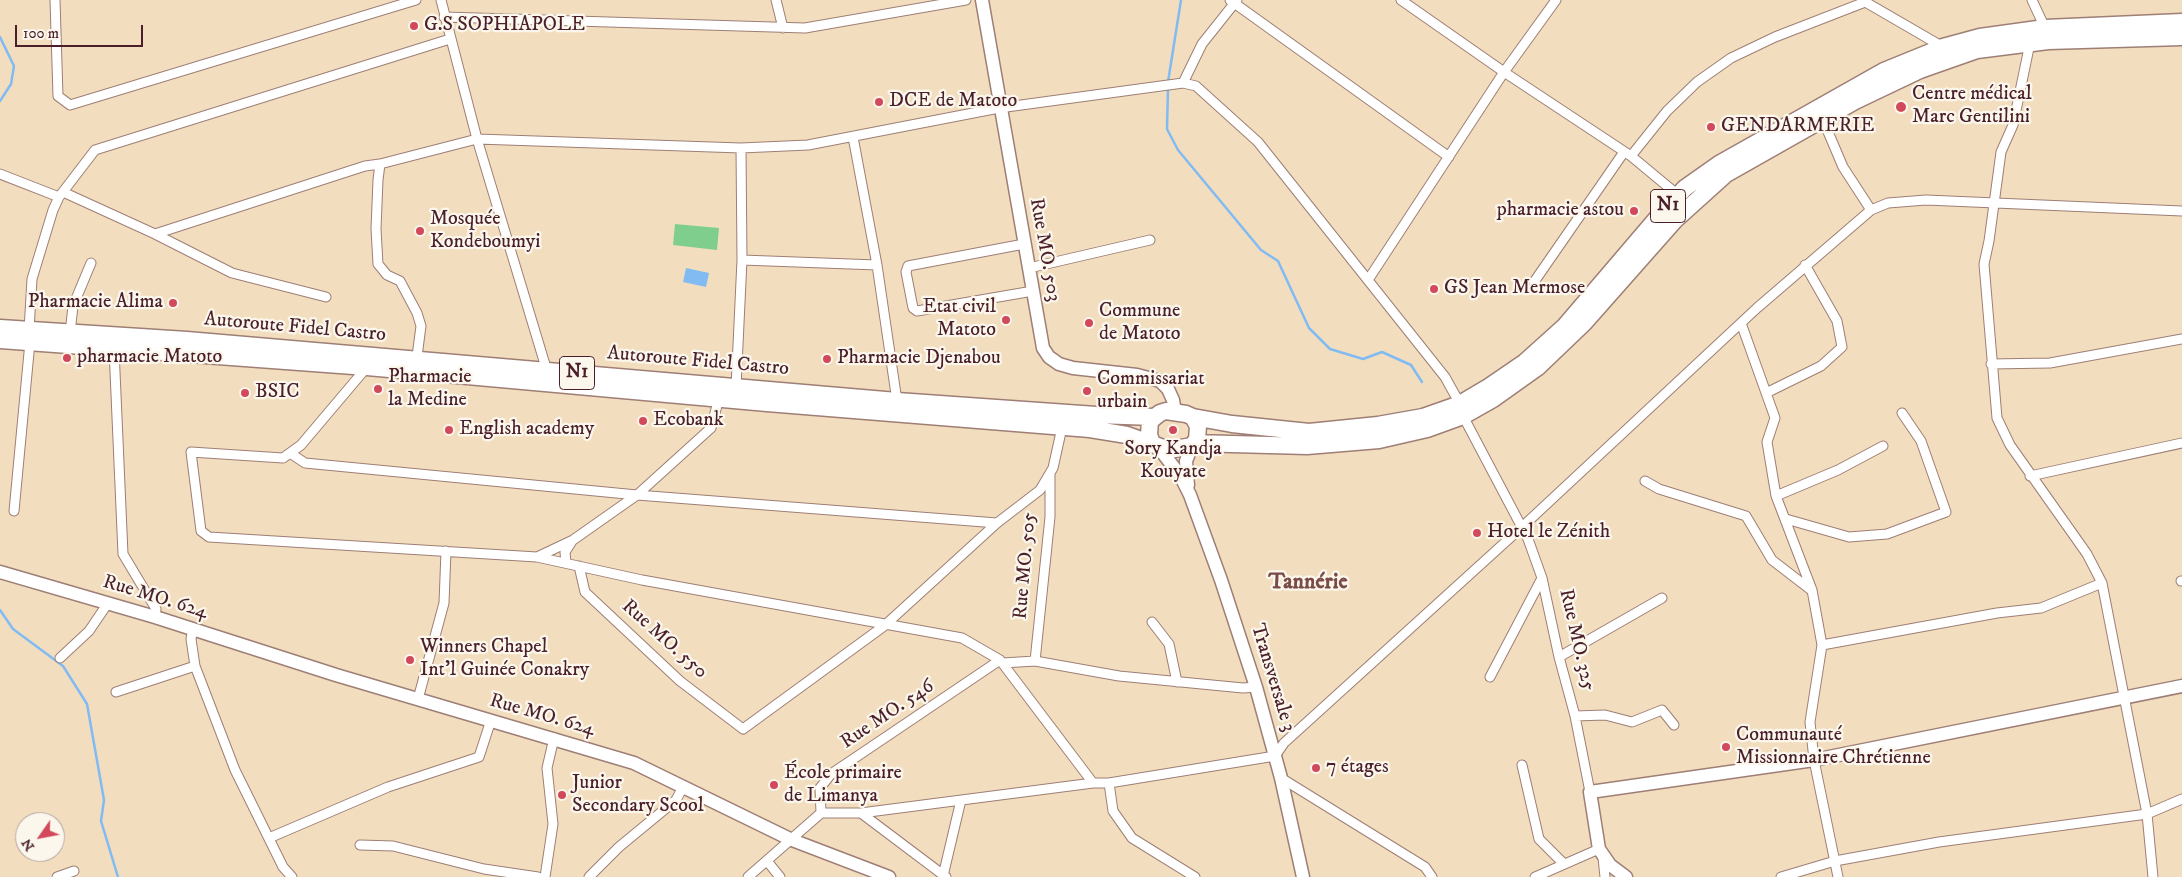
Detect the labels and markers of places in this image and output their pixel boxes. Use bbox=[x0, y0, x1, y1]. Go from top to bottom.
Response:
place label: G.S SOPHIAPOLE bbox=[424, 14, 585, 38]
marker: G.S SOPHIAPOLE bbox=[408, 20, 420, 32]
place label: Centre médical Marc Gentilini bbox=[1912, 83, 2032, 130]
place label: DCE de Matoto bbox=[889, 90, 1017, 114]
marker: DCE de Matoto bbox=[873, 96, 885, 108]
marker: Centre médical Marc Gentilini bbox=[1894, 100, 1908, 114]
place label: GENDARMERIE bbox=[1721, 115, 1874, 139]
marker: GENDARMERIE bbox=[1705, 121, 1717, 133]
place label: pharmacie astou bbox=[1497, 199, 1624, 223]
marker: pharmacie astou bbox=[1628, 205, 1640, 217]
place label: Mosquée Kondeboumyi bbox=[430, 208, 541, 255]
marker: Mosquée Kondeboumyi bbox=[414, 225, 426, 237]
place label: GS Jean Mermose bbox=[1444, 277, 1585, 301]
marker: GS Jean Mermose bbox=[1428, 283, 1440, 295]
place label: Pharmacie Alima bbox=[28, 291, 163, 315]
place label: Etat civil Matoto bbox=[923, 296, 996, 343]
marker: Pharmacie Alima bbox=[167, 297, 179, 309]
place label: Commune de Matoto bbox=[1099, 300, 1181, 347]
marker: Etat civil Matoto bbox=[1000, 314, 1012, 326]
marker: Commune de Matoto bbox=[1083, 317, 1095, 329]
place label: pharmacie Matoto bbox=[77, 346, 222, 370]
place label: Pharmacie Djenabou bbox=[837, 347, 1001, 371]
marker: pharmacie Matoto bbox=[61, 352, 73, 364]
marker: Pharmacie Djenabou bbox=[821, 353, 833, 365]
place label: Pharmacie la Medine bbox=[388, 366, 472, 413]
place label: Commissariat urbain bbox=[1097, 368, 1205, 415]
place label: BSIC bbox=[255, 381, 299, 405]
marker: Pharmacie la Medine bbox=[372, 383, 384, 395]
marker: Commissariat urbain bbox=[1081, 385, 1093, 397]
marker: BSIC bbox=[239, 387, 251, 399]
place label: Ecobank bbox=[653, 409, 724, 433]
marker: Ecobank bbox=[637, 415, 649, 427]
place label: English academy bbox=[459, 418, 594, 442]
marker: English academy bbox=[443, 424, 455, 436]
marker: Sory Kandja Kouyate bbox=[1167, 424, 1179, 436]
place label: Sory Kandja Kouyate bbox=[1124, 438, 1222, 485]
place label: Hotel le Zénith bbox=[1487, 521, 1610, 545]
marker: Hotel le Zénith bbox=[1471, 527, 1483, 539]
place label: Winners Chapel Int'l Guinée Conakry bbox=[420, 636, 589, 683]
marker: Winners Chapel Int'l Guinée Conakry bbox=[404, 654, 416, 666]
place label: Communauté Missionnaire Chrétienne bbox=[1736, 724, 1931, 771]
marker: Communauté Missionnaire Chrétienne bbox=[1720, 741, 1732, 753]
place label: 7 étages bbox=[1326, 756, 1389, 780]
place label: École primaire de Limanya bbox=[784, 762, 902, 809]
marker: 7 étages bbox=[1310, 762, 1322, 774]
place label: Junior Secondary Scool bbox=[572, 772, 704, 819]
marker: École primaire de Limanya bbox=[768, 779, 780, 791]
marker: Junior Secondary Scool bbox=[556, 789, 568, 801]

